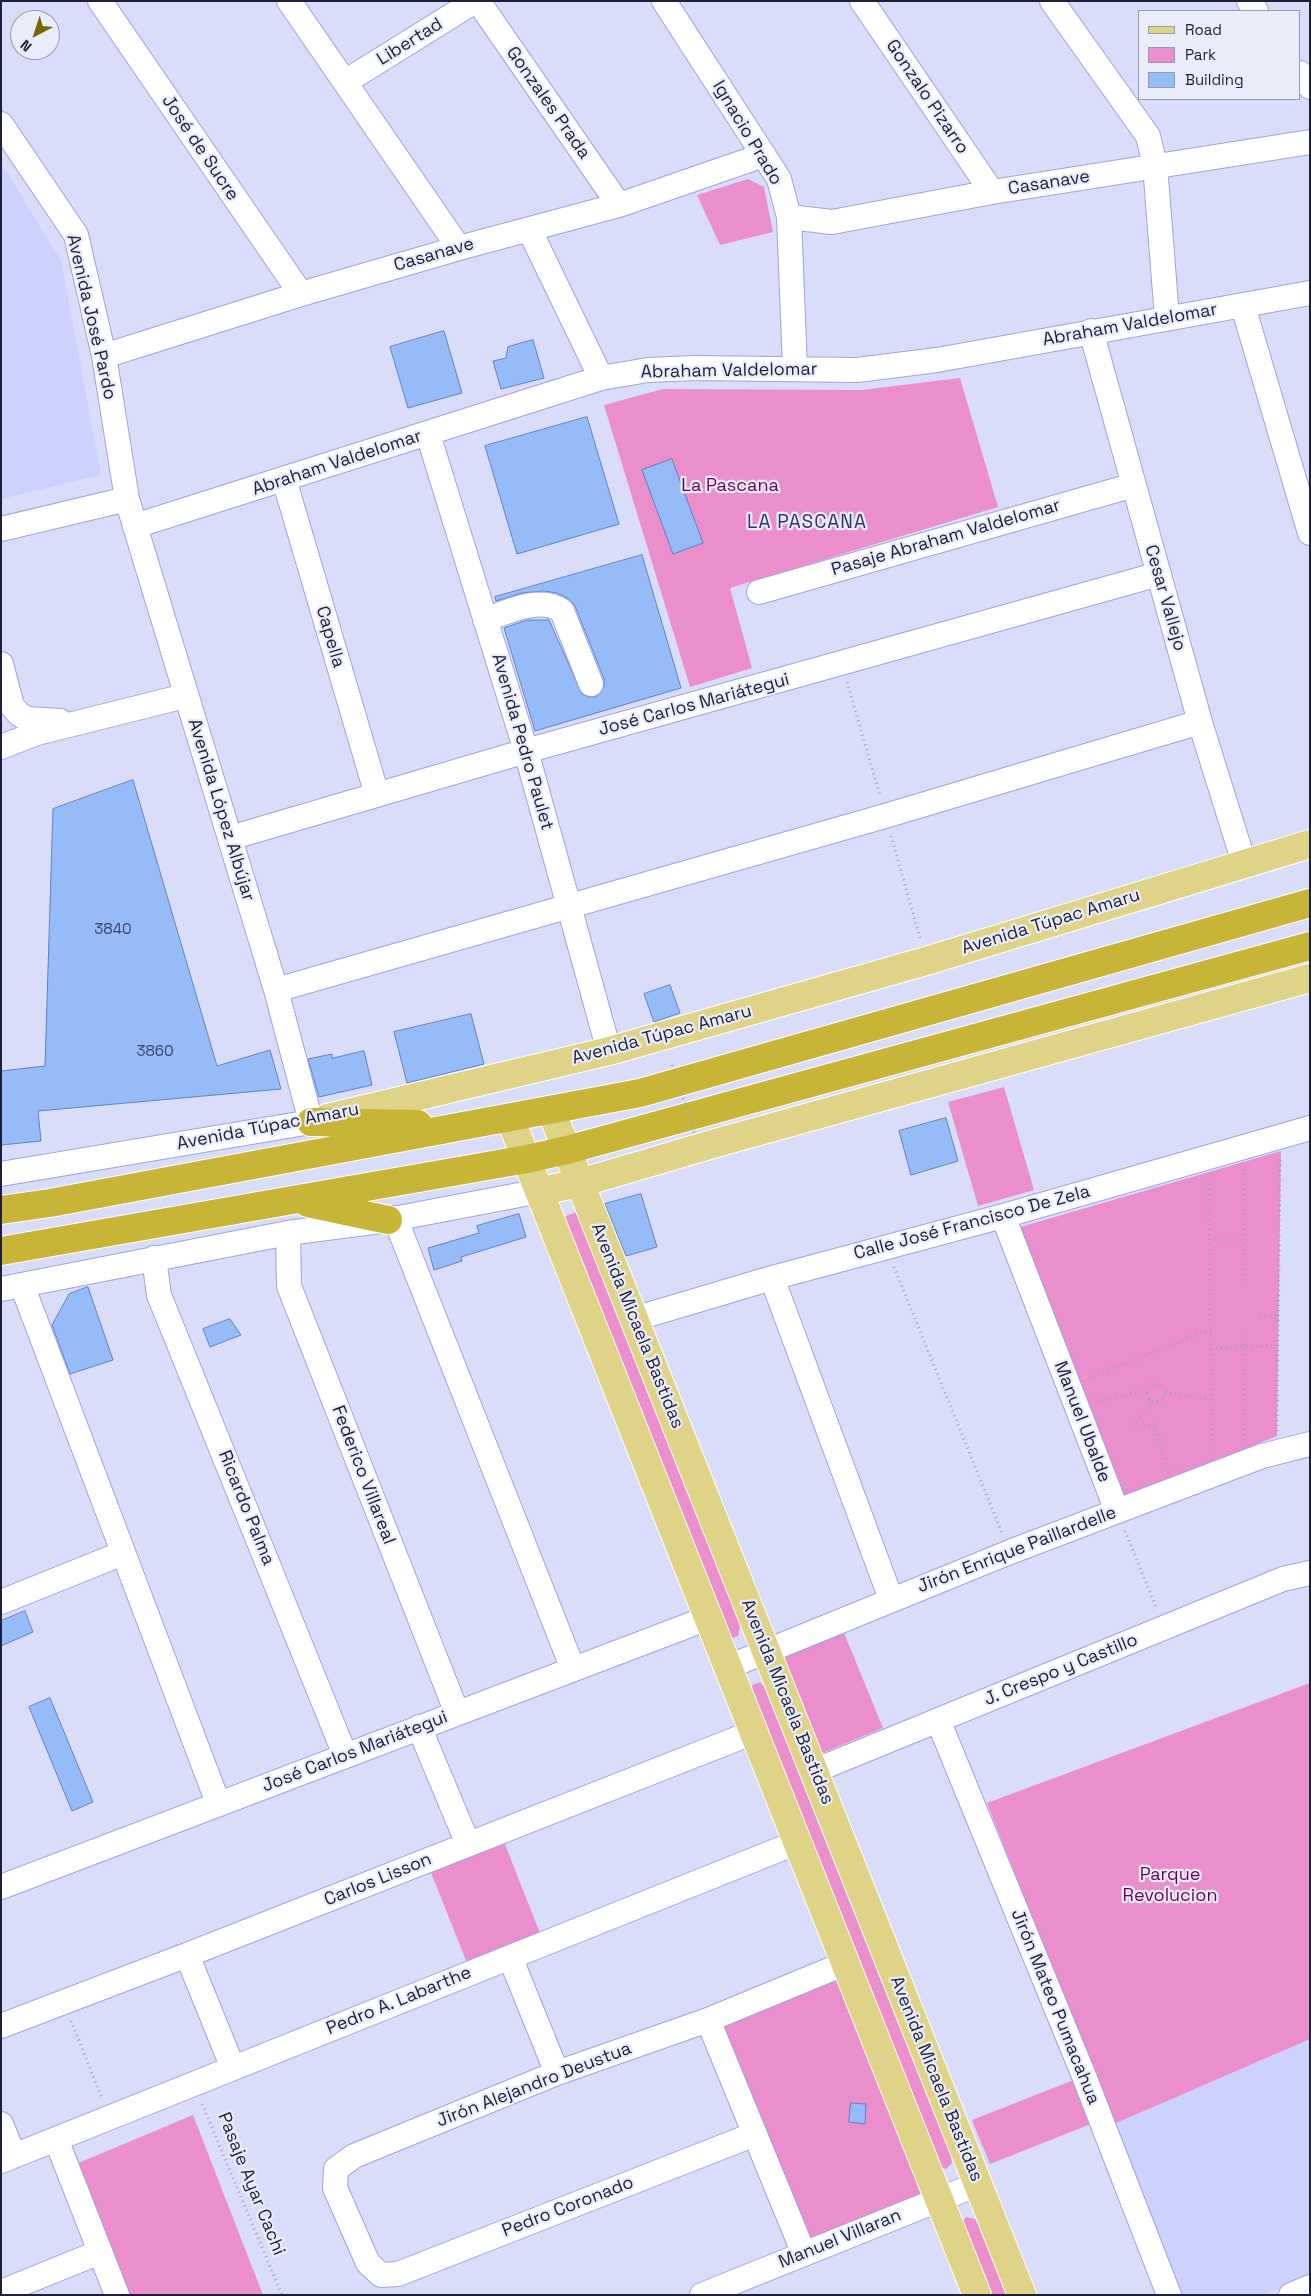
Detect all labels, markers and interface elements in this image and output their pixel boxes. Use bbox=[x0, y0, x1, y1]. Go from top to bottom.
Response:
north arrow bbox=[10, 10, 60, 60]
legend bbox=[1138, 10, 1301, 100]
street label: Libertad bbox=[373, 13, 447, 71]
text: Road bbox=[1185, 20, 1222, 39]
text: N bbox=[17, 36, 35, 56]
street label: Gonzalo Pizarro bbox=[881, 36, 973, 158]
street label: Gonzales Prada bbox=[501, 43, 595, 163]
text: Park bbox=[1185, 45, 1216, 64]
text: Building bbox=[1185, 70, 1244, 89]
street label: Ignacio Prado bbox=[707, 77, 787, 189]
street label: José de Sucre bbox=[157, 91, 243, 205]
street label: Casanave bbox=[1007, 166, 1091, 200]
street label: Avenida José Pardo bbox=[61, 232, 121, 402]
street label: Casanave bbox=[391, 233, 477, 277]
street label: Abraham Valdelomar bbox=[1041, 299, 1219, 351]
street label: Abraham Valdelomar bbox=[640, 359, 818, 383]
street label: Abraham Valdelomar bbox=[250, 425, 424, 501]
park label: La Pascana bbox=[681, 475, 779, 497]
street label: Pasaje Abraham Valdelomar bbox=[829, 495, 1063, 581]
district label: LA PASCANA bbox=[746, 512, 868, 534]
street label: Cesar Vallejo bbox=[1140, 542, 1190, 654]
street label: Capella bbox=[311, 604, 349, 670]
street label: Avenida Pedro Paulet bbox=[486, 651, 558, 833]
street label: José Carlos Mariátegui bbox=[596, 669, 792, 741]
street label: Avenida López Albújar bbox=[183, 716, 259, 904]
street label: Avenida Túpac Amaru bbox=[959, 885, 1143, 959]
house number: 3840 bbox=[94, 921, 132, 939]
street label: Avenida Túpac Amaru bbox=[570, 1001, 754, 1069]
house number: 3860 bbox=[136, 1043, 174, 1061]
street label: Avenida Túpac Amaru bbox=[175, 1099, 361, 1155]
street label: Calle José Francisco De Zela bbox=[852, 1181, 1092, 1265]
street label: Avenida Micaela Bastidas bbox=[586, 1220, 688, 1432]
street label: Manuel Ubalde bbox=[1049, 1358, 1115, 1486]
street label: Federico Villareal bbox=[327, 1403, 399, 1547]
street label: Ricardo Palma bbox=[213, 1447, 279, 1569]
street label: Jirón Enrique Paillardelle bbox=[914, 1502, 1120, 1598]
street label: Avenida Micaela Bastidas bbox=[736, 1596, 838, 1808]
street label: J. Crespo y Castillo bbox=[981, 1629, 1141, 1711]
street label: José Carlos Mariátegui bbox=[259, 1707, 451, 1797]
street label: Carlos Lisson bbox=[321, 1849, 435, 1911]
park label: Parque Revolucion bbox=[1123, 1864, 1217, 1906]
street label: Jirón Mateo Pumacahua bbox=[1006, 1906, 1104, 2108]
street label: Pedro A. Labarthe bbox=[323, 1962, 475, 2040]
street label: Avenida Micaela Bastidas bbox=[885, 1973, 987, 2185]
street label: Jirón Alejandro Deustua bbox=[434, 2038, 634, 2132]
street label: Pasaje Ayar Cachi bbox=[212, 2109, 290, 2259]
street label: Pedro Coronado bbox=[499, 2172, 637, 2242]
street label: Manuel Villaran bbox=[776, 2205, 904, 2273]

